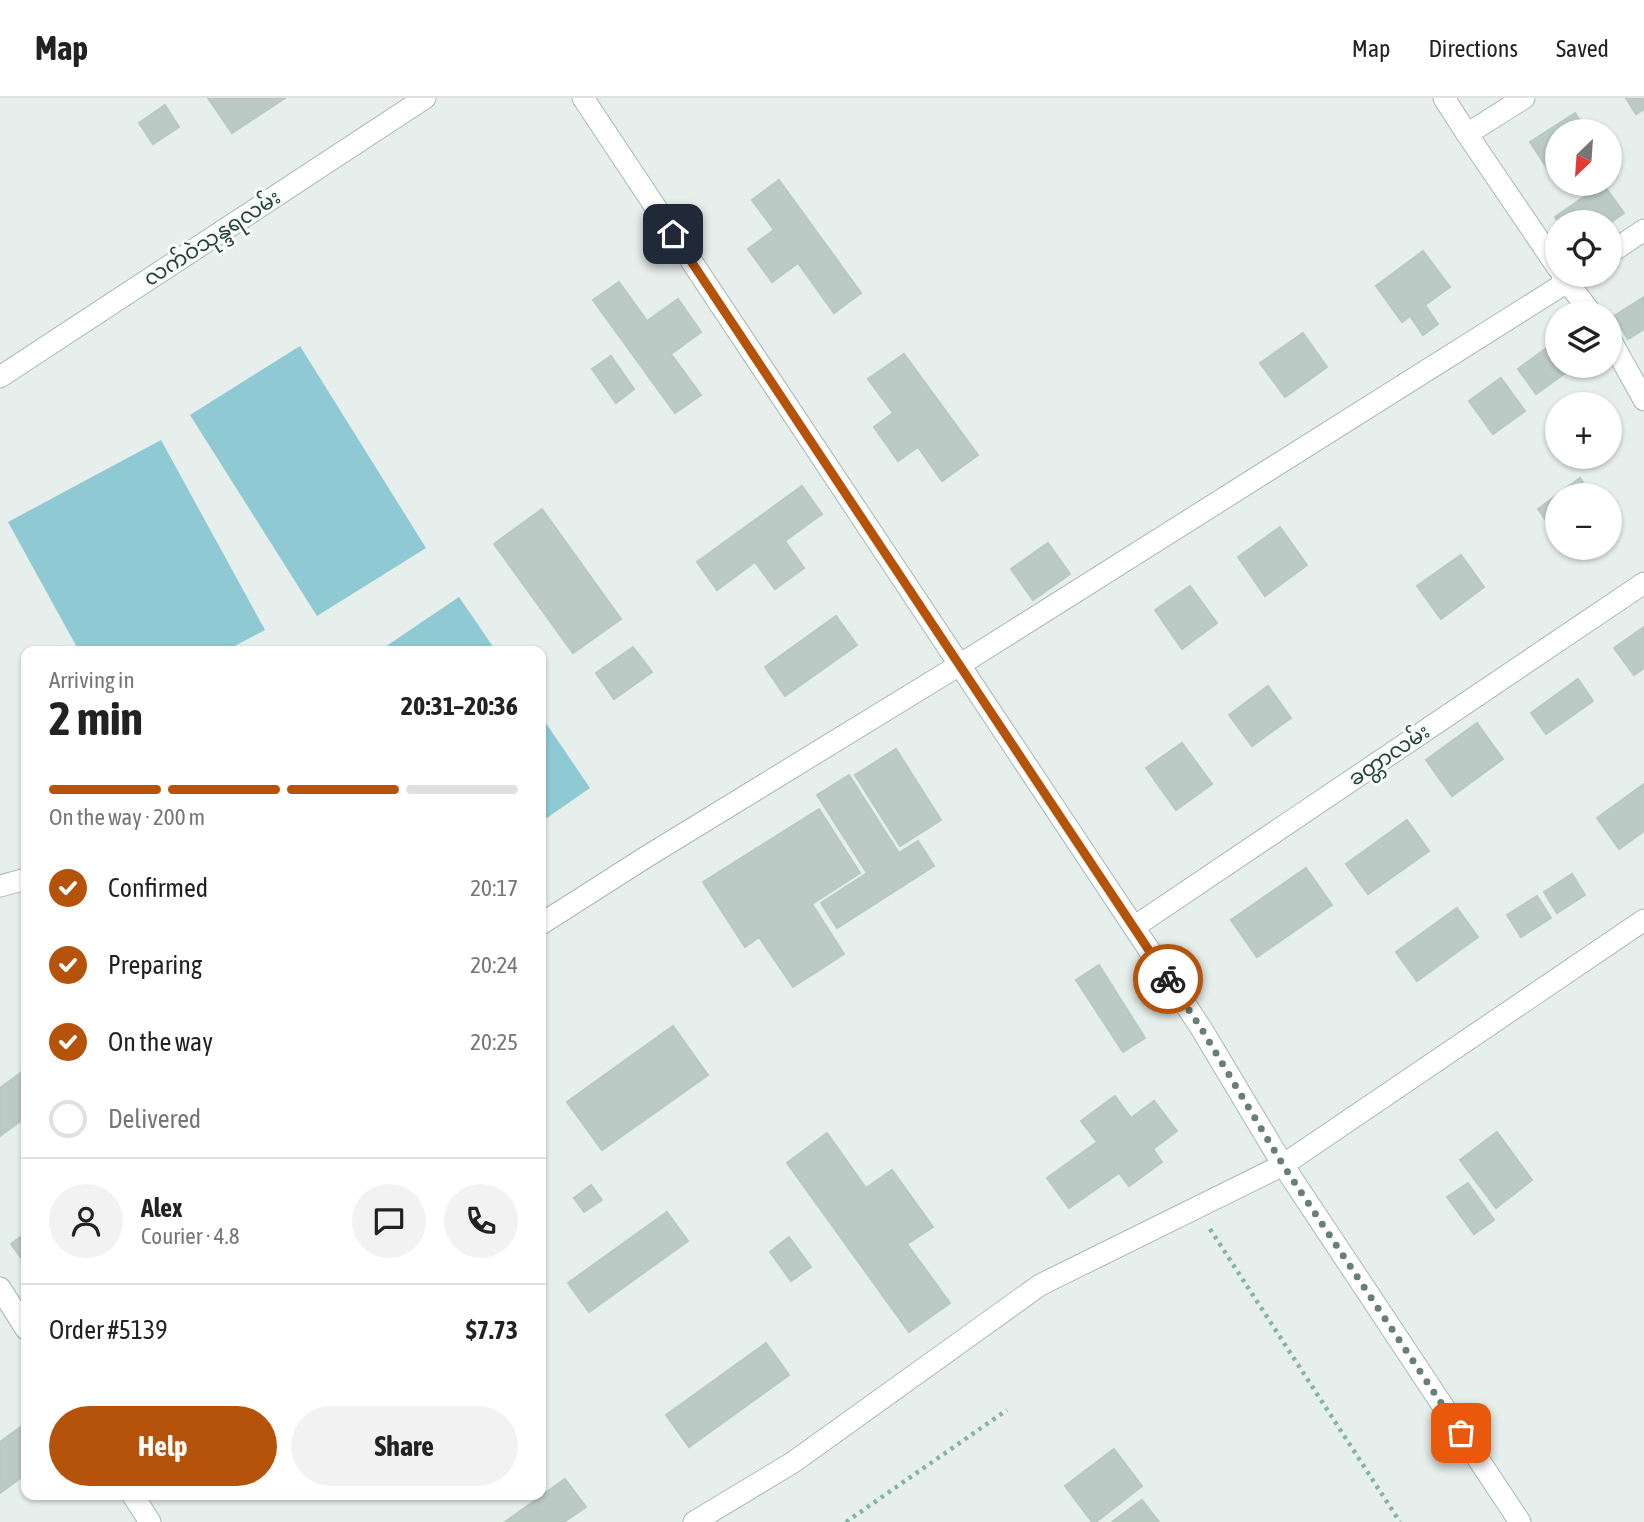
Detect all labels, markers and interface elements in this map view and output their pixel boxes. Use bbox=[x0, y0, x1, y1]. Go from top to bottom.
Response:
text: Map bbox=[35, 29, 88, 67]
text: Map bbox=[1352, 35, 1390, 62]
text: Directions bbox=[1428, 35, 1518, 62]
text: Saved bbox=[1556, 35, 1609, 62]
north arrow bbox=[1545, 119, 1622, 196]
map controls bbox=[1545, 119, 1622, 560]
street label: လက်ဝဲသုန္ဒရလမ်း bbox=[137, 182, 288, 296]
pin bbox=[643, 204, 703, 264]
button: locate bbox=[1545, 210, 1622, 287]
icon: home bbox=[654, 215, 692, 253]
button: layers bbox=[1545, 301, 1622, 378]
button: + bbox=[1545, 392, 1622, 469]
button: − bbox=[1545, 483, 1622, 560]
text: Arriving in bbox=[49, 667, 135, 693]
text: 20:31–20:36 bbox=[401, 691, 518, 721]
text: 2 min bbox=[49, 692, 143, 745]
street label: ခတ္တာလမ်း bbox=[1342, 716, 1437, 795]
text: On the way · 200 m bbox=[49, 804, 205, 830]
icon: check bbox=[49, 869, 87, 907]
text: Confirmed bbox=[108, 873, 208, 903]
text: 20:17 bbox=[470, 875, 518, 901]
courier bbox=[1133, 944, 1203, 1014]
icon: check bbox=[49, 946, 87, 984]
text: Preparing bbox=[108, 950, 202, 980]
text: 20:24 bbox=[470, 952, 518, 978]
icon: bike bbox=[1149, 960, 1187, 998]
icon: check bbox=[49, 1023, 87, 1061]
text: On the way bbox=[108, 1027, 213, 1057]
text: 20:25 bbox=[470, 1029, 518, 1055]
text: Delivered bbox=[108, 1104, 201, 1134]
button: person bbox=[49, 1184, 123, 1258]
button: chat bbox=[352, 1184, 426, 1258]
button: phone bbox=[444, 1184, 518, 1258]
text: Alex bbox=[141, 1193, 182, 1223]
text: Courier · 4.8 bbox=[141, 1223, 240, 1249]
text: Order #5139 bbox=[49, 1315, 168, 1345]
text: $7.73 bbox=[466, 1315, 518, 1345]
pin bbox=[1431, 1403, 1491, 1463]
button: Help bbox=[49, 1406, 277, 1486]
button: Share bbox=[291, 1406, 518, 1486]
icon: bag bbox=[1442, 1414, 1480, 1452]

